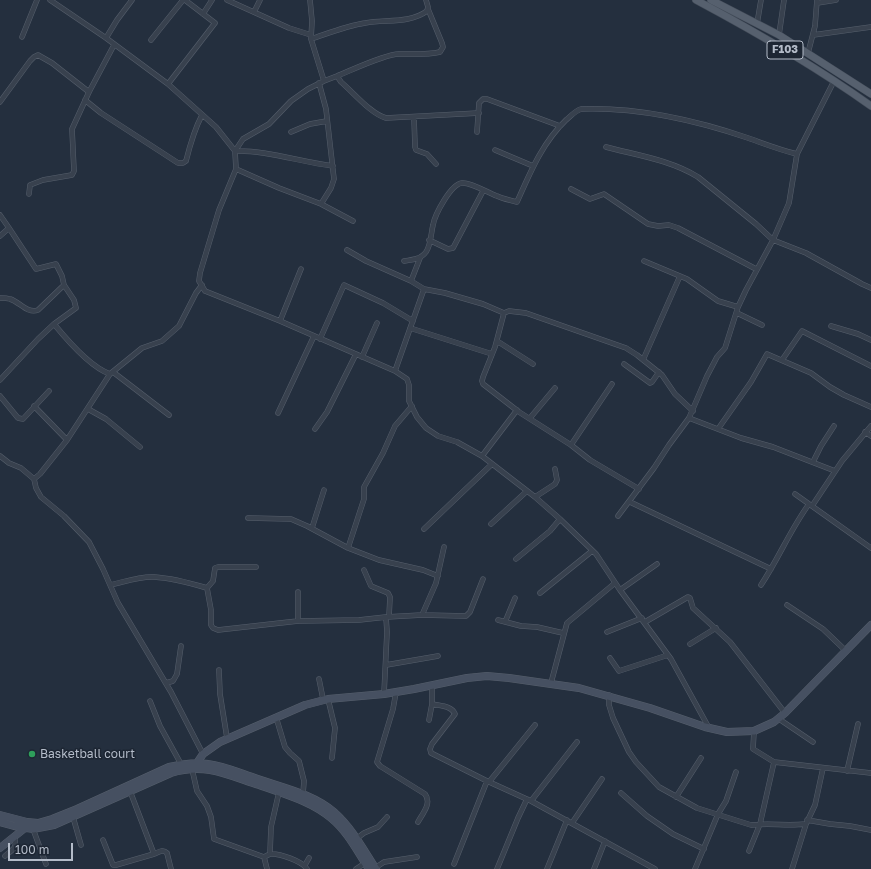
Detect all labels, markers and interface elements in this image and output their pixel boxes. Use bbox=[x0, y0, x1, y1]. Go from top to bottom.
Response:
road number: F103 bbox=[767, 41, 803, 59]
place label: Basketball court bbox=[40, 747, 135, 761]
marker: Basketball court bbox=[27, 749, 37, 759]
scale bar bbox=[10, 835, 75, 861]
text: 100 m bbox=[15, 842, 49, 857]

